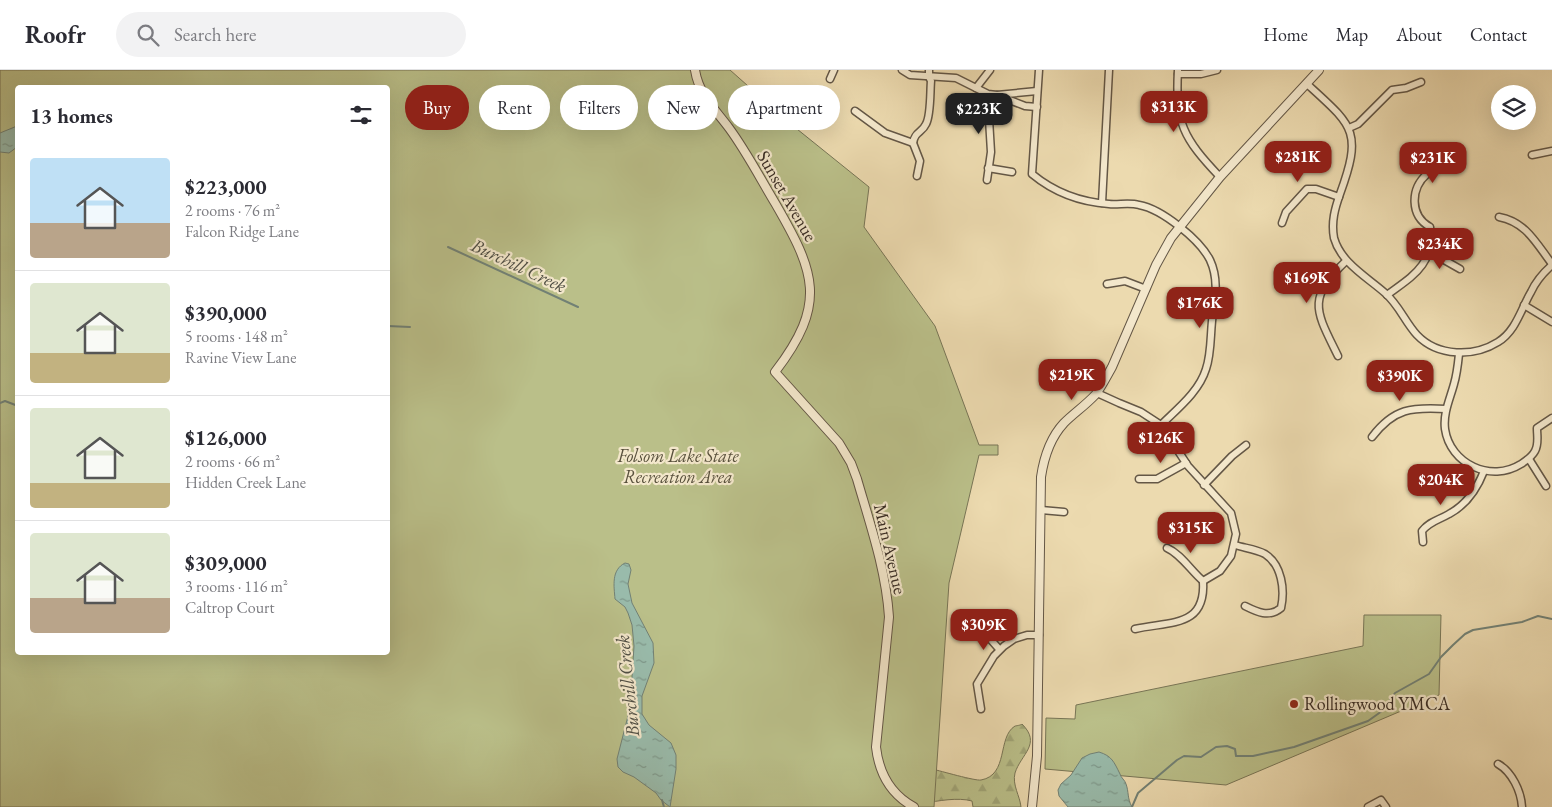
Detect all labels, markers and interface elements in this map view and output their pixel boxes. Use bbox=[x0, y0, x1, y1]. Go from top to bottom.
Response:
search box bbox=[116, 12, 466, 57]
text: Roofr bbox=[25, 19, 86, 50]
icon: search bbox=[134, 21, 162, 49]
text: Search here bbox=[174, 22, 256, 47]
text: Home bbox=[1263, 23, 1308, 46]
text: Map bbox=[1336, 23, 1368, 46]
text: About bbox=[1396, 23, 1442, 46]
text: Contact bbox=[1470, 23, 1527, 46]
chip: Buy bbox=[405, 85, 469, 130]
chip: Rent bbox=[479, 85, 550, 130]
chip: Filters bbox=[560, 85, 638, 130]
chip: New bbox=[648, 85, 718, 130]
chip: Apartment bbox=[728, 85, 840, 130]
map controls bbox=[1491, 85, 1536, 130]
button: layers bbox=[1491, 85, 1536, 130]
pin: $313K bbox=[1139, 90, 1209, 133]
pin: $223K bbox=[944, 92, 1014, 135]
text: $313K bbox=[1152, 96, 1196, 117]
text: $223K bbox=[957, 98, 1001, 119]
icon: filters bbox=[347, 101, 375, 129]
text: 13 homes bbox=[30, 102, 113, 129]
pin: $281K bbox=[1263, 140, 1333, 183]
pin: $231K bbox=[1398, 142, 1468, 184]
street label: Sunset Avenue bbox=[752, 146, 823, 245]
text: $281K bbox=[1276, 146, 1320, 167]
text: $231K bbox=[1411, 147, 1455, 168]
text: $223,000 bbox=[185, 173, 267, 200]
icon: home bbox=[70, 178, 130, 238]
text: 2 rooms · 76 m² bbox=[185, 200, 280, 221]
text: Falcon Ridge Lane bbox=[185, 221, 299, 242]
pin: $234K bbox=[1405, 228, 1475, 270]
water label: Burchill Creek bbox=[466, 232, 571, 299]
text: $234K bbox=[1418, 233, 1462, 254]
pin: $169K bbox=[1272, 262, 1342, 304]
text: $169K bbox=[1285, 267, 1329, 288]
pin: $176K bbox=[1165, 286, 1235, 329]
text: $176K bbox=[1178, 292, 1222, 313]
text: $390,000 bbox=[185, 299, 267, 326]
icon: home bbox=[70, 303, 130, 363]
text: 5 rooms · 148 m² bbox=[185, 326, 288, 347]
text: Ravine View Lane bbox=[185, 347, 296, 368]
pin: $219K bbox=[1037, 358, 1107, 401]
pin: $390K bbox=[1365, 360, 1435, 402]
text: $219K bbox=[1050, 364, 1094, 385]
text: $390K bbox=[1378, 365, 1422, 386]
pin: $126K bbox=[1126, 422, 1196, 464]
text: $126,000 bbox=[185, 424, 267, 451]
text: $126K bbox=[1139, 427, 1183, 448]
icon: home bbox=[70, 428, 130, 488]
park label: Folsom Lake State Recreation Area bbox=[616, 444, 739, 488]
text: 2 rooms · 66 m² bbox=[185, 451, 280, 472]
pin: $204K bbox=[1406, 464, 1476, 506]
text: $204K bbox=[1419, 469, 1463, 490]
text: Hidden Creek Lane bbox=[185, 472, 306, 493]
street label: Main Avenue bbox=[869, 501, 912, 596]
pin: $315K bbox=[1156, 512, 1226, 554]
text: $315K bbox=[1169, 517, 1213, 538]
text: $309,000 bbox=[185, 549, 267, 576]
icon: home bbox=[70, 553, 130, 613]
text: 3 rooms · 116 m² bbox=[185, 576, 288, 597]
text: Caltrop Court bbox=[185, 597, 274, 618]
pin: $309K bbox=[949, 608, 1019, 651]
text: $309K bbox=[962, 614, 1006, 635]
water label: Burchill Creek bbox=[610, 634, 645, 739]
place label: Rollingwood YMCA bbox=[1304, 692, 1451, 715]
marker: Rollingwood YMCA bbox=[1288, 698, 1300, 710]

